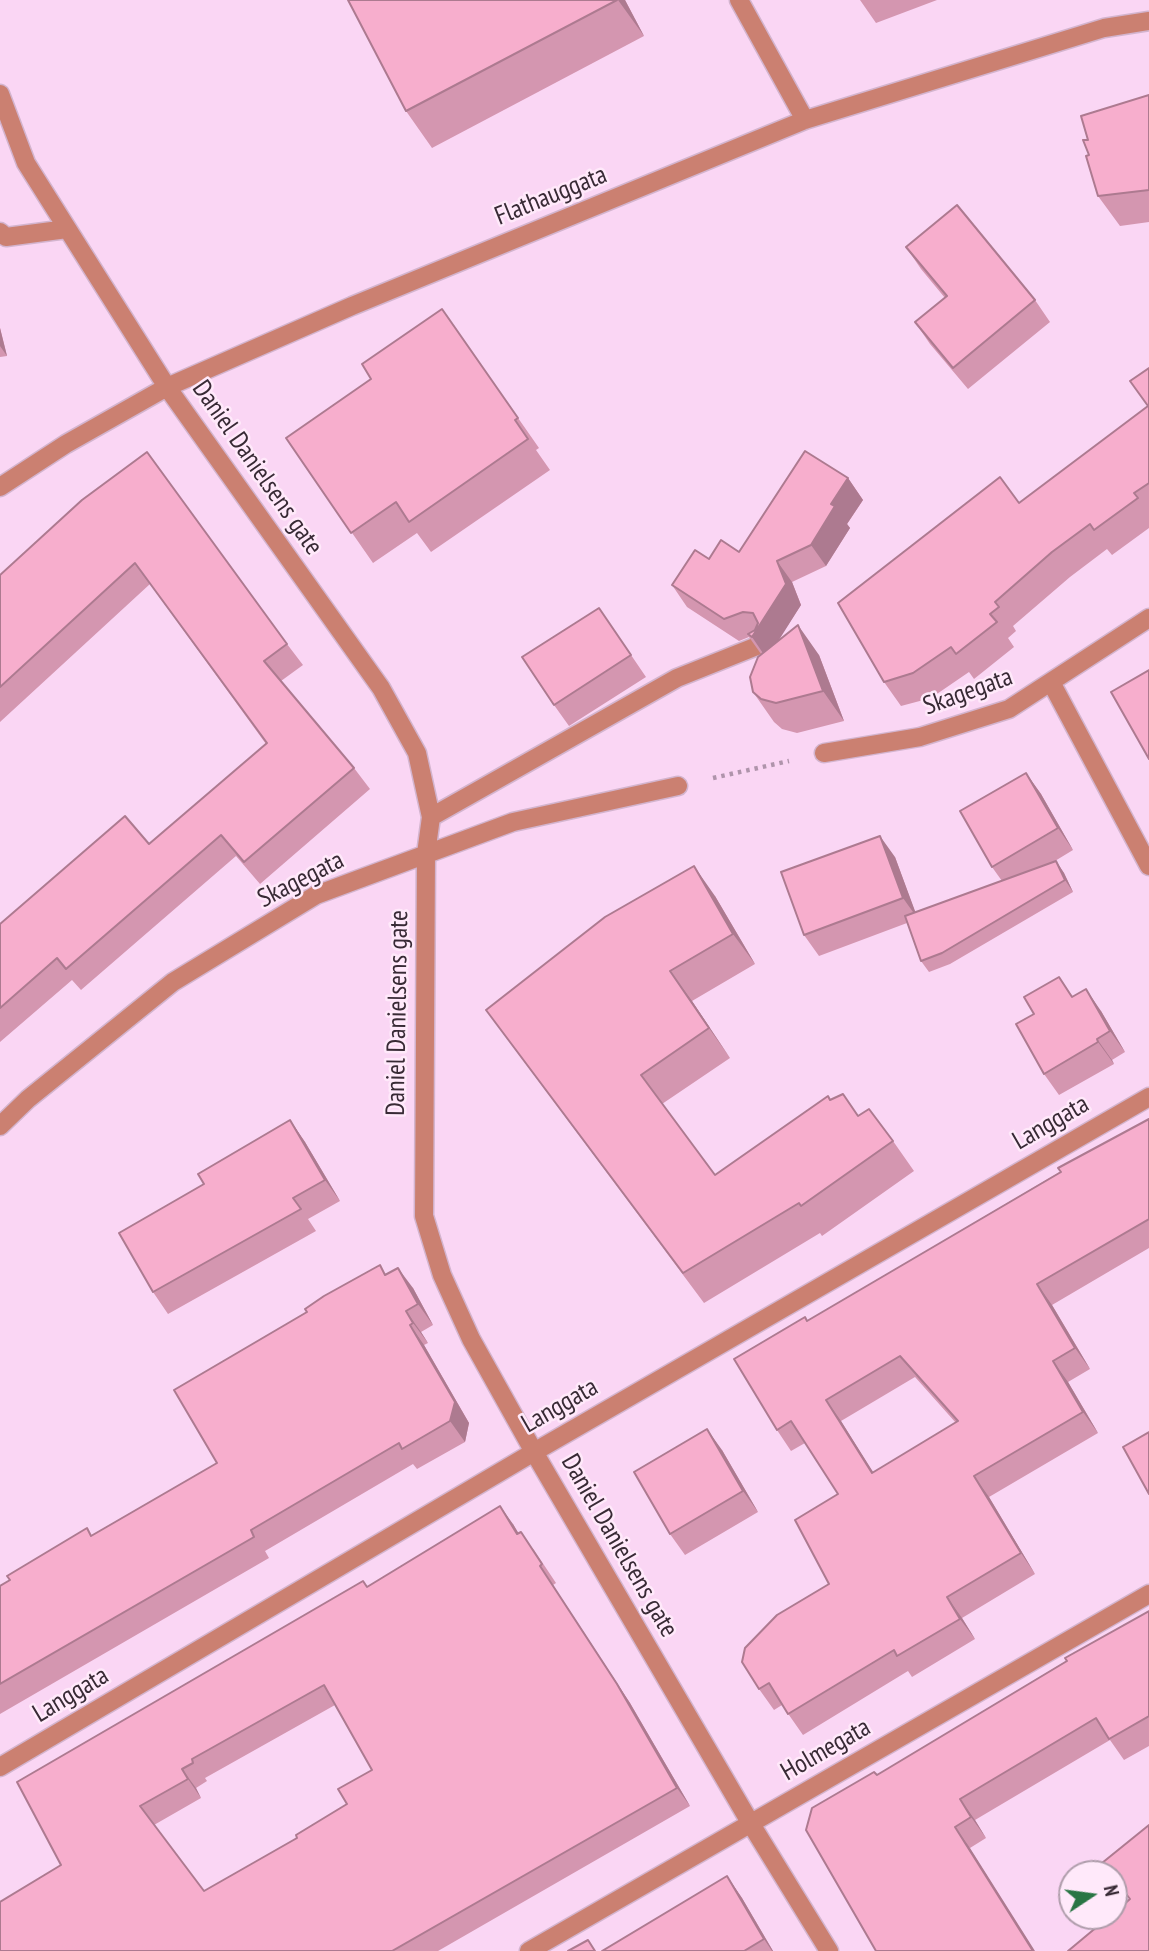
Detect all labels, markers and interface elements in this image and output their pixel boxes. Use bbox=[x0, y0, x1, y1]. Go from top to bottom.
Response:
street label: Flathauggata bbox=[491, 159, 611, 233]
street label: Daniel Danielsens gate bbox=[185, 375, 329, 561]
street label: Skagegata bbox=[919, 662, 1017, 722]
street label: Skagegata bbox=[253, 845, 349, 915]
street label: Daniel Danielsens gate bbox=[381, 910, 415, 1116]
street label: Langgata bbox=[1007, 1089, 1095, 1157]
street label: Langgata bbox=[516, 1372, 604, 1440]
street label: Daniel Danielsens gate bbox=[554, 1449, 684, 1643]
street label: Langgata bbox=[28, 1660, 114, 1730]
street label: Holmegata bbox=[776, 1712, 876, 1788]
north arrow bbox=[1058, 1860, 1128, 1930]
text: N bbox=[1099, 1883, 1124, 1898]

